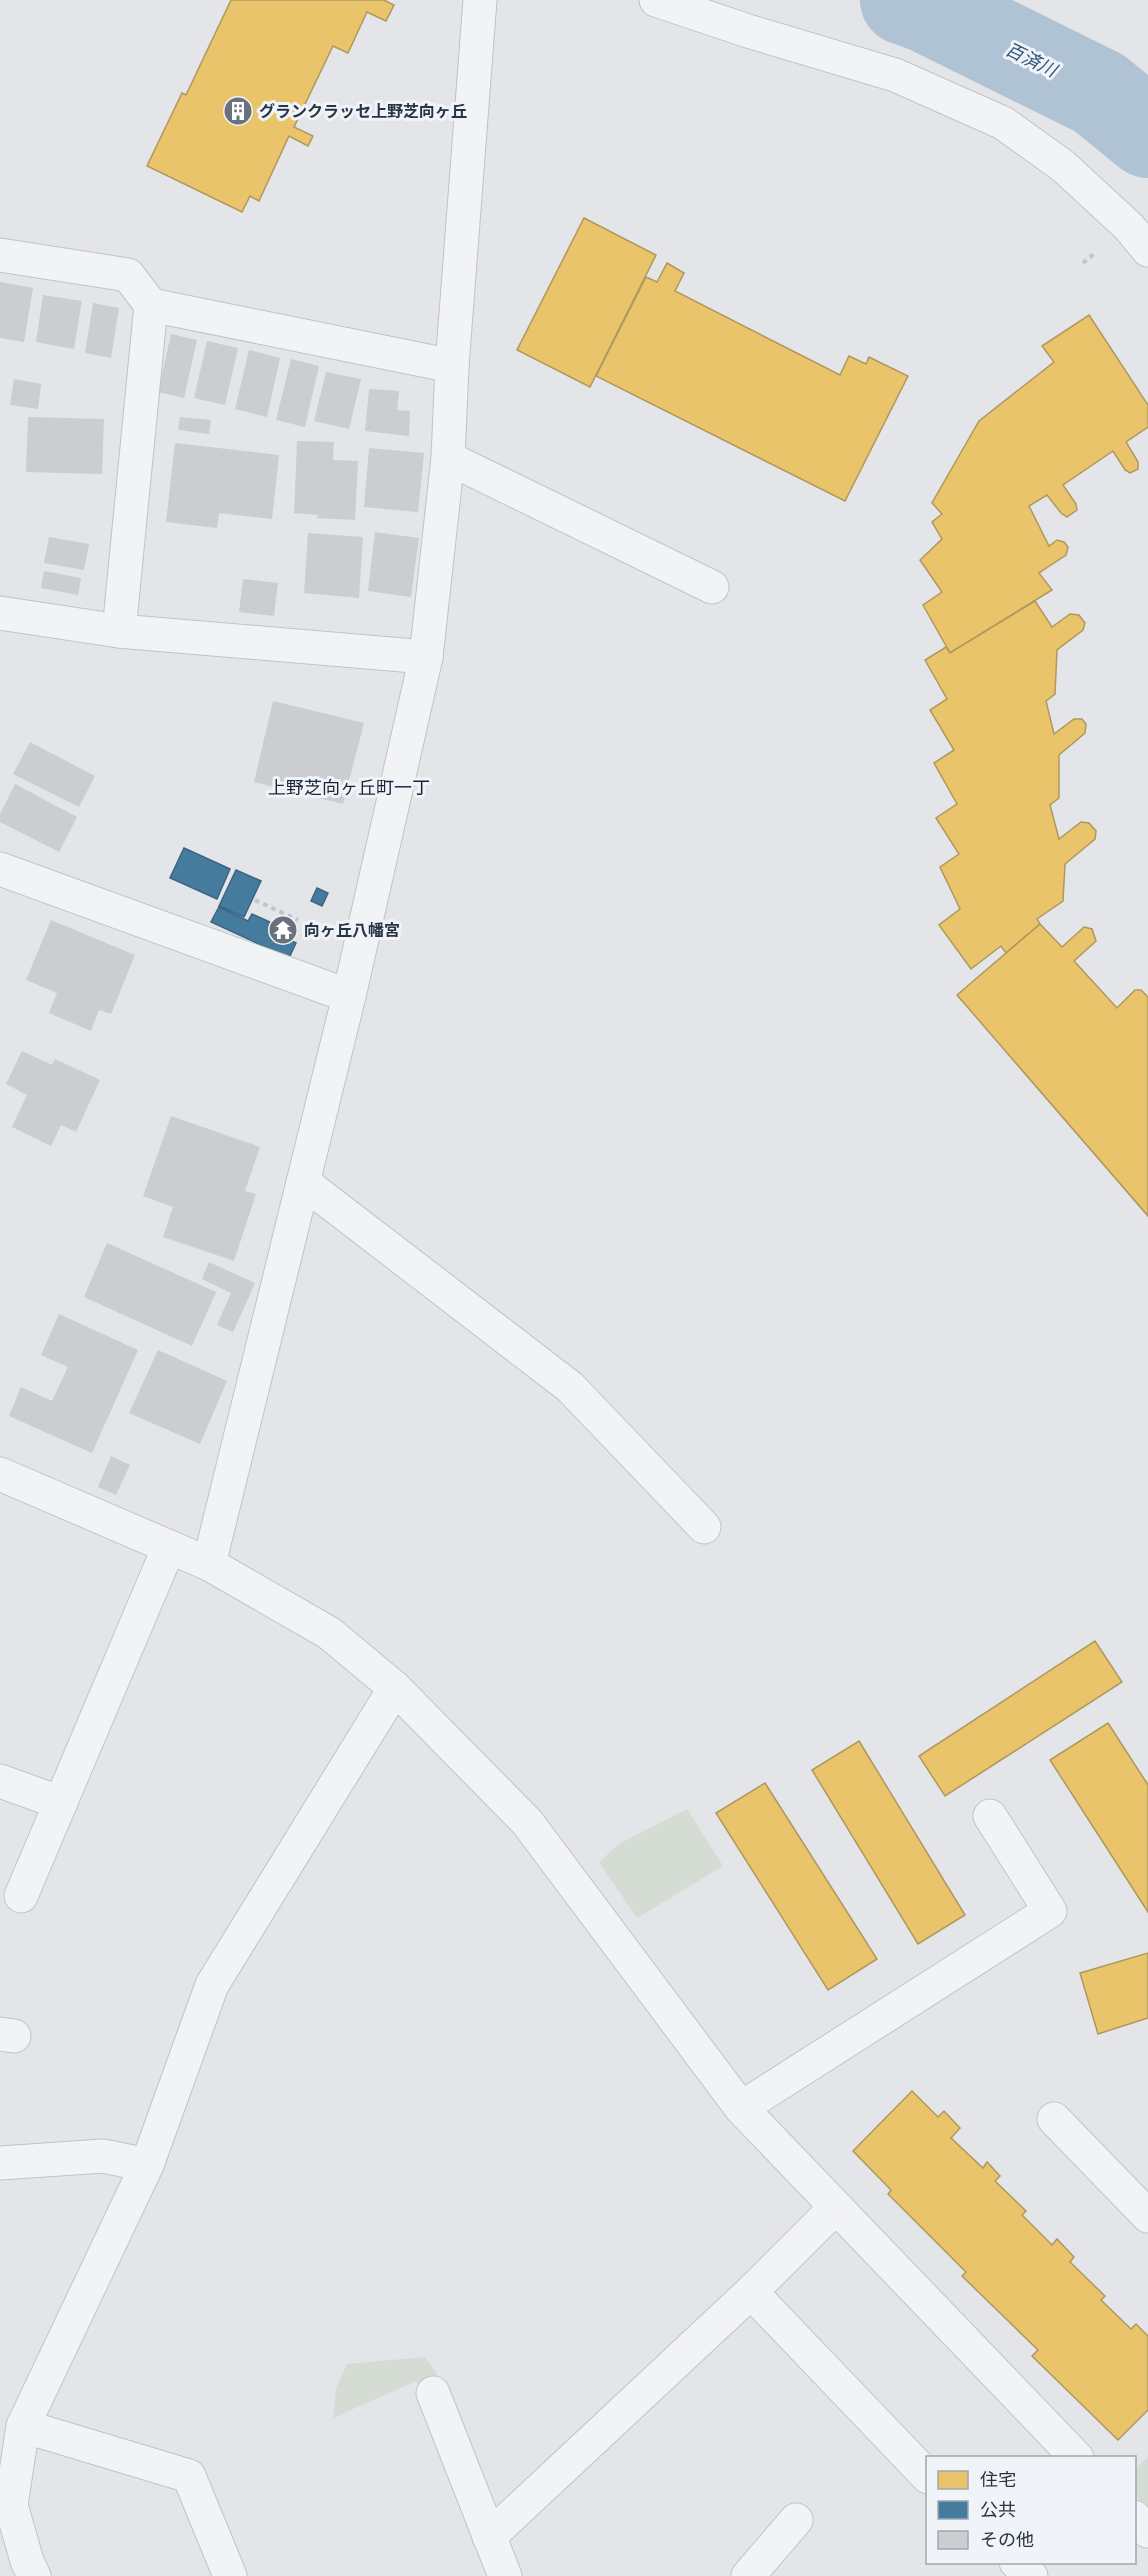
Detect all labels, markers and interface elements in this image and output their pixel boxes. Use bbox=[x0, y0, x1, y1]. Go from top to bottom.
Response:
water label: 百済川 bbox=[1002, 38, 1062, 82]
building icon: グランクラッセ上野芝向ヶ丘 bbox=[222, 95, 254, 127]
place label: グランクラッセ上野芝向ヶ丘 bbox=[259, 102, 467, 120]
district label: 上野芝向ヶ丘町一丁 bbox=[268, 777, 430, 798]
temple icon: 向ヶ丘八幡宮 bbox=[267, 914, 299, 946]
place label: 向ヶ丘八幡宮 bbox=[304, 921, 400, 939]
legend bbox=[926, 2456, 1136, 2564]
text: 住宅 bbox=[980, 2469, 1016, 2490]
text: 公共 bbox=[980, 2499, 1016, 2520]
text: その他 bbox=[980, 2529, 1034, 2550]

